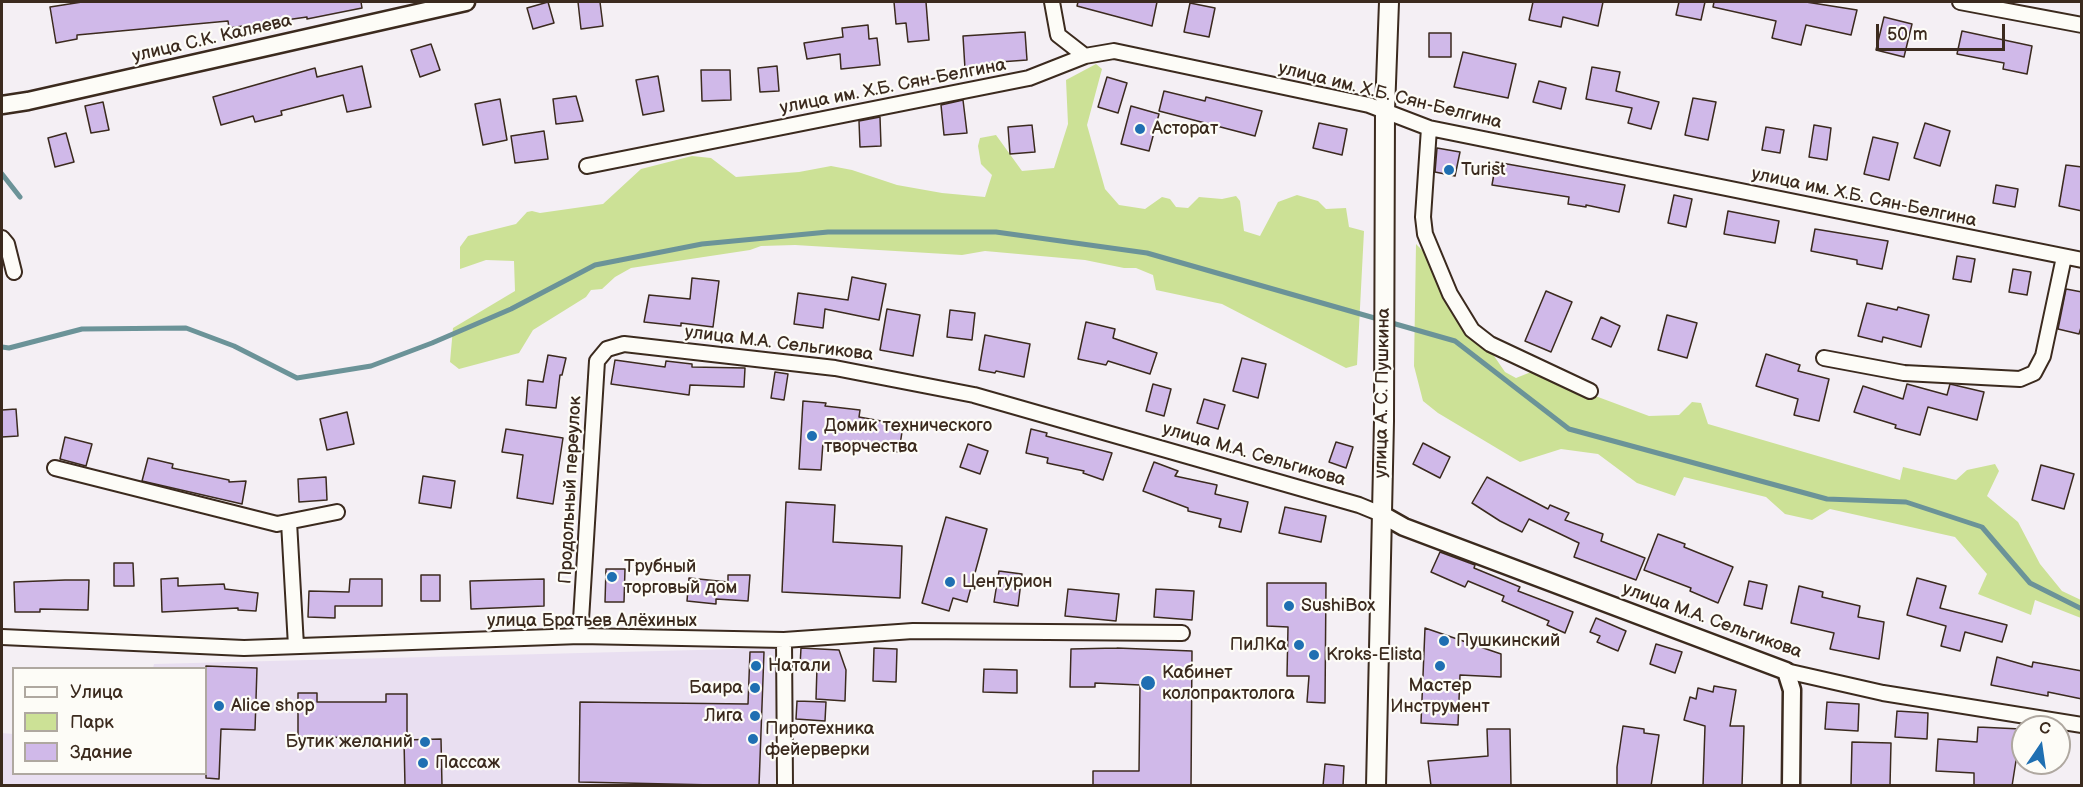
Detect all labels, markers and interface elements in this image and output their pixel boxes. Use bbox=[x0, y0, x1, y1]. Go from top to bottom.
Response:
street label: улица С.К. Каляева bbox=[130, 10, 294, 68]
scale bar bbox=[1879, 12, 2008, 50]
text: 50 m bbox=[1887, 24, 1928, 45]
street label: улица им. Х.Б. Сян-Белгина bbox=[778, 54, 1008, 120]
street label: улица им. Х.Б. Сян-Белгина bbox=[1276, 58, 1504, 134]
place label: Асторат bbox=[1152, 118, 1218, 140]
marker: Асторат bbox=[1133, 122, 1147, 136]
place label: Turist bbox=[1461, 159, 1506, 181]
marker: Turist bbox=[1442, 163, 1456, 177]
street label: улица им. Х.Б. Сян-Белгина bbox=[1749, 164, 1979, 232]
street label: улица А. С. Пушкина bbox=[1371, 308, 1395, 478]
street label: улица М.А. Сельгикова bbox=[684, 322, 874, 366]
street label: Продольный переулок bbox=[555, 395, 587, 585]
place label: Домик технического творчества bbox=[824, 415, 992, 458]
street label: улица М.А. Сельгикова bbox=[1160, 418, 1348, 492]
marker: Домик технического творчества bbox=[805, 429, 819, 443]
place label: Трубный торговый дом bbox=[624, 556, 737, 598]
marker: Трубный торговый дом bbox=[605, 570, 619, 584]
place label: Центурион bbox=[962, 571, 1052, 593]
marker: Центурион bbox=[943, 575, 957, 589]
street label: улица М.А. Сельгикова bbox=[1619, 578, 1805, 664]
place label: SushiBox bbox=[1301, 595, 1375, 617]
marker: SushiBox bbox=[1282, 599, 1296, 613]
street label: улица Братьев Алёхиных bbox=[487, 610, 697, 632]
place label: Пушкинский bbox=[1456, 630, 1560, 652]
place label: ПиЛКа bbox=[1230, 634, 1287, 656]
marker: Пушкинский bbox=[1437, 634, 1451, 648]
marker: ПиЛКа bbox=[1292, 638, 1306, 652]
place label: Kroks-Elista bbox=[1326, 644, 1422, 666]
marker: Kroks-Elista bbox=[1307, 648, 1321, 662]
place label: Натали bbox=[768, 655, 831, 677]
marker: Натали bbox=[749, 659, 763, 673]
marker: Мастер Инструмент bbox=[1433, 659, 1447, 673]
place label: Кабинет колопрактолога bbox=[1162, 662, 1295, 704]
legend bbox=[12, 667, 207, 775]
marker: Кабинет колопрактолога bbox=[1139, 674, 1157, 692]
place label: Мастер Инструмент bbox=[1390, 675, 1490, 718]
place label: Баира bbox=[689, 677, 743, 699]
marker: Баира bbox=[748, 681, 762, 695]
text: Улица bbox=[70, 682, 123, 703]
place label: Alice shop bbox=[231, 695, 315, 717]
marker: Alice shop bbox=[212, 699, 226, 713]
place label: Лига bbox=[704, 705, 743, 727]
marker: Лига bbox=[748, 709, 762, 723]
text: Парк bbox=[70, 712, 114, 733]
north arrow bbox=[2011, 715, 2071, 775]
place label: Пиротехника фейерверки bbox=[765, 718, 874, 760]
text: С bbox=[2037, 718, 2052, 739]
place label: Бутик желаний bbox=[285, 731, 413, 753]
marker: Пиротехника фейерверки bbox=[746, 732, 760, 746]
marker: Бутик желаний bbox=[418, 735, 432, 749]
text: Здание bbox=[70, 742, 132, 763]
place label: Пассаж bbox=[435, 752, 500, 774]
marker: Пассаж bbox=[416, 756, 430, 770]

